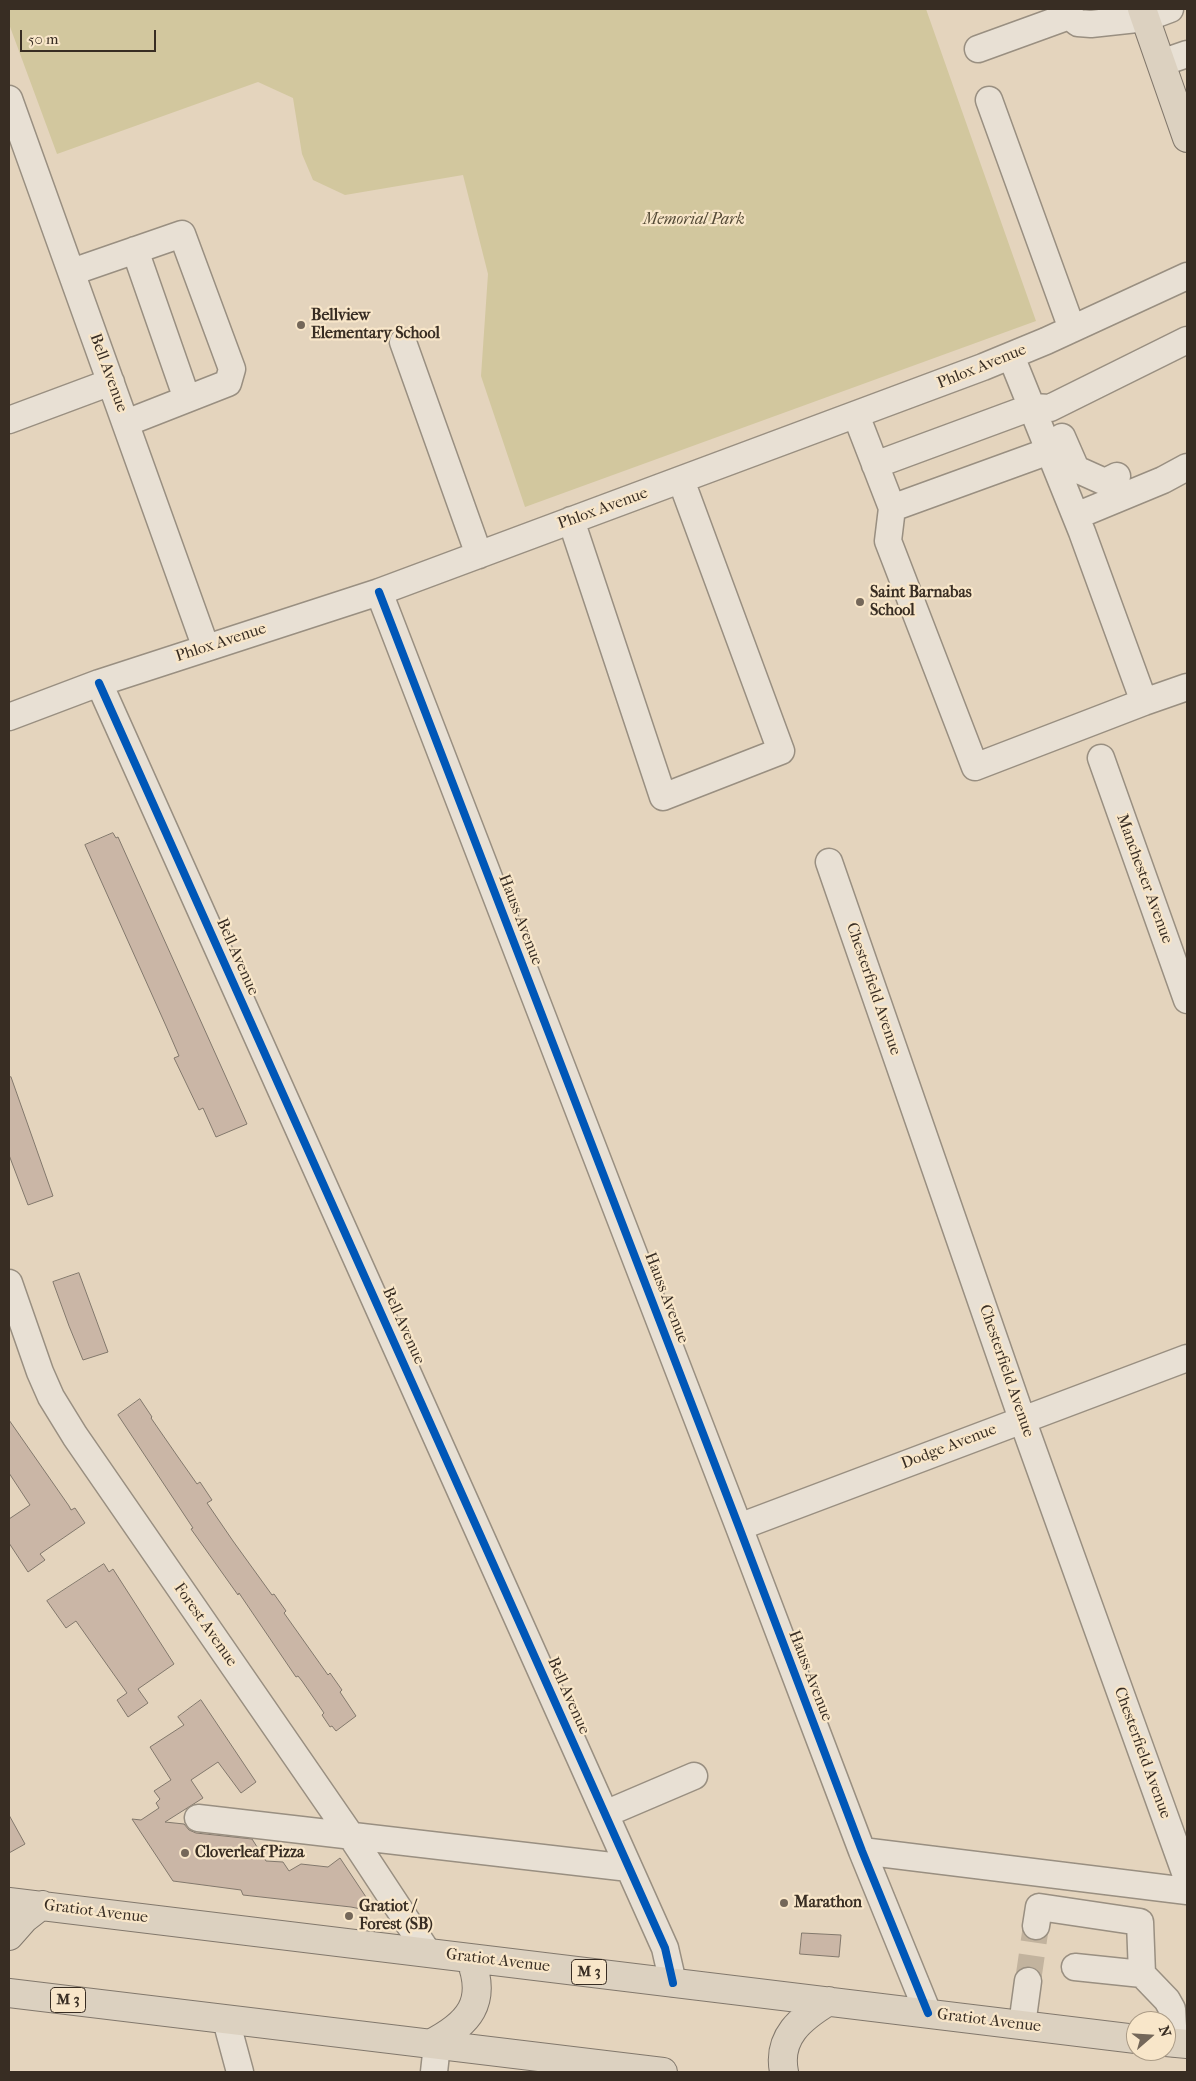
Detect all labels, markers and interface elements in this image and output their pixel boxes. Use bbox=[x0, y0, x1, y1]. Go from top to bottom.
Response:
scale bar bbox=[22, 20, 159, 52]
text: 50 m bbox=[28, 30, 58, 48]
park label: Memorial Park bbox=[643, 210, 745, 230]
place label: Bellview Elementary School bbox=[311, 306, 440, 344]
marker: Bellview Elementary School bbox=[295, 319, 307, 331]
street label: Bell Avenue bbox=[85, 331, 131, 415]
street label: Phlox Avenue bbox=[935, 340, 1029, 394]
street label: Phlox Avenue bbox=[555, 484, 651, 534]
place label: Saint Barnabas School bbox=[870, 583, 972, 621]
marker: Saint Barnabas School bbox=[854, 596, 866, 608]
street label: Phlox Avenue bbox=[173, 619, 269, 667]
street label: Manchester Avenue bbox=[1112, 812, 1176, 946]
street label: Hauss Avenue bbox=[494, 872, 546, 968]
street label: Bell Avenue bbox=[212, 916, 262, 998]
street label: Chesterfield Avenue bbox=[841, 920, 905, 1058]
street label: Hauss Avenue bbox=[640, 1250, 692, 1346]
street label: Bell Avenue bbox=[378, 1285, 428, 1367]
street label: Chesterfield Avenue bbox=[974, 1302, 1038, 1440]
street label: Dodge Avenue bbox=[899, 1420, 999, 1474]
street label: Forest Avenue bbox=[169, 1579, 241, 1671]
street label: Hauss Avenue bbox=[784, 1628, 836, 1724]
street label: Bell Avenue bbox=[543, 1655, 593, 1737]
street label: Chesterfield Avenue bbox=[1109, 1685, 1175, 1821]
place label: Cloverleaf Pizza bbox=[195, 1843, 304, 1863]
marker: Cloverleaf Pizza bbox=[179, 1847, 191, 1859]
place label: Marathon bbox=[794, 1893, 862, 1913]
street label: Gratiot Avenue bbox=[43, 1896, 149, 1928]
place label: Gratiot / Forest (SB) bbox=[359, 1897, 433, 1935]
marker: Marathon bbox=[778, 1897, 790, 1909]
marker: Gratiot / Forest (SB) bbox=[343, 1910, 355, 1922]
street label: Gratiot Avenue bbox=[445, 1945, 551, 1977]
road number: M 3 bbox=[572, 1960, 606, 1984]
road number: M 3 bbox=[50, 1988, 86, 2012]
street label: Gratiot Avenue bbox=[936, 2005, 1042, 2037]
north arrow bbox=[1126, 2011, 1176, 2061]
text: N bbox=[1155, 2023, 1174, 2039]

